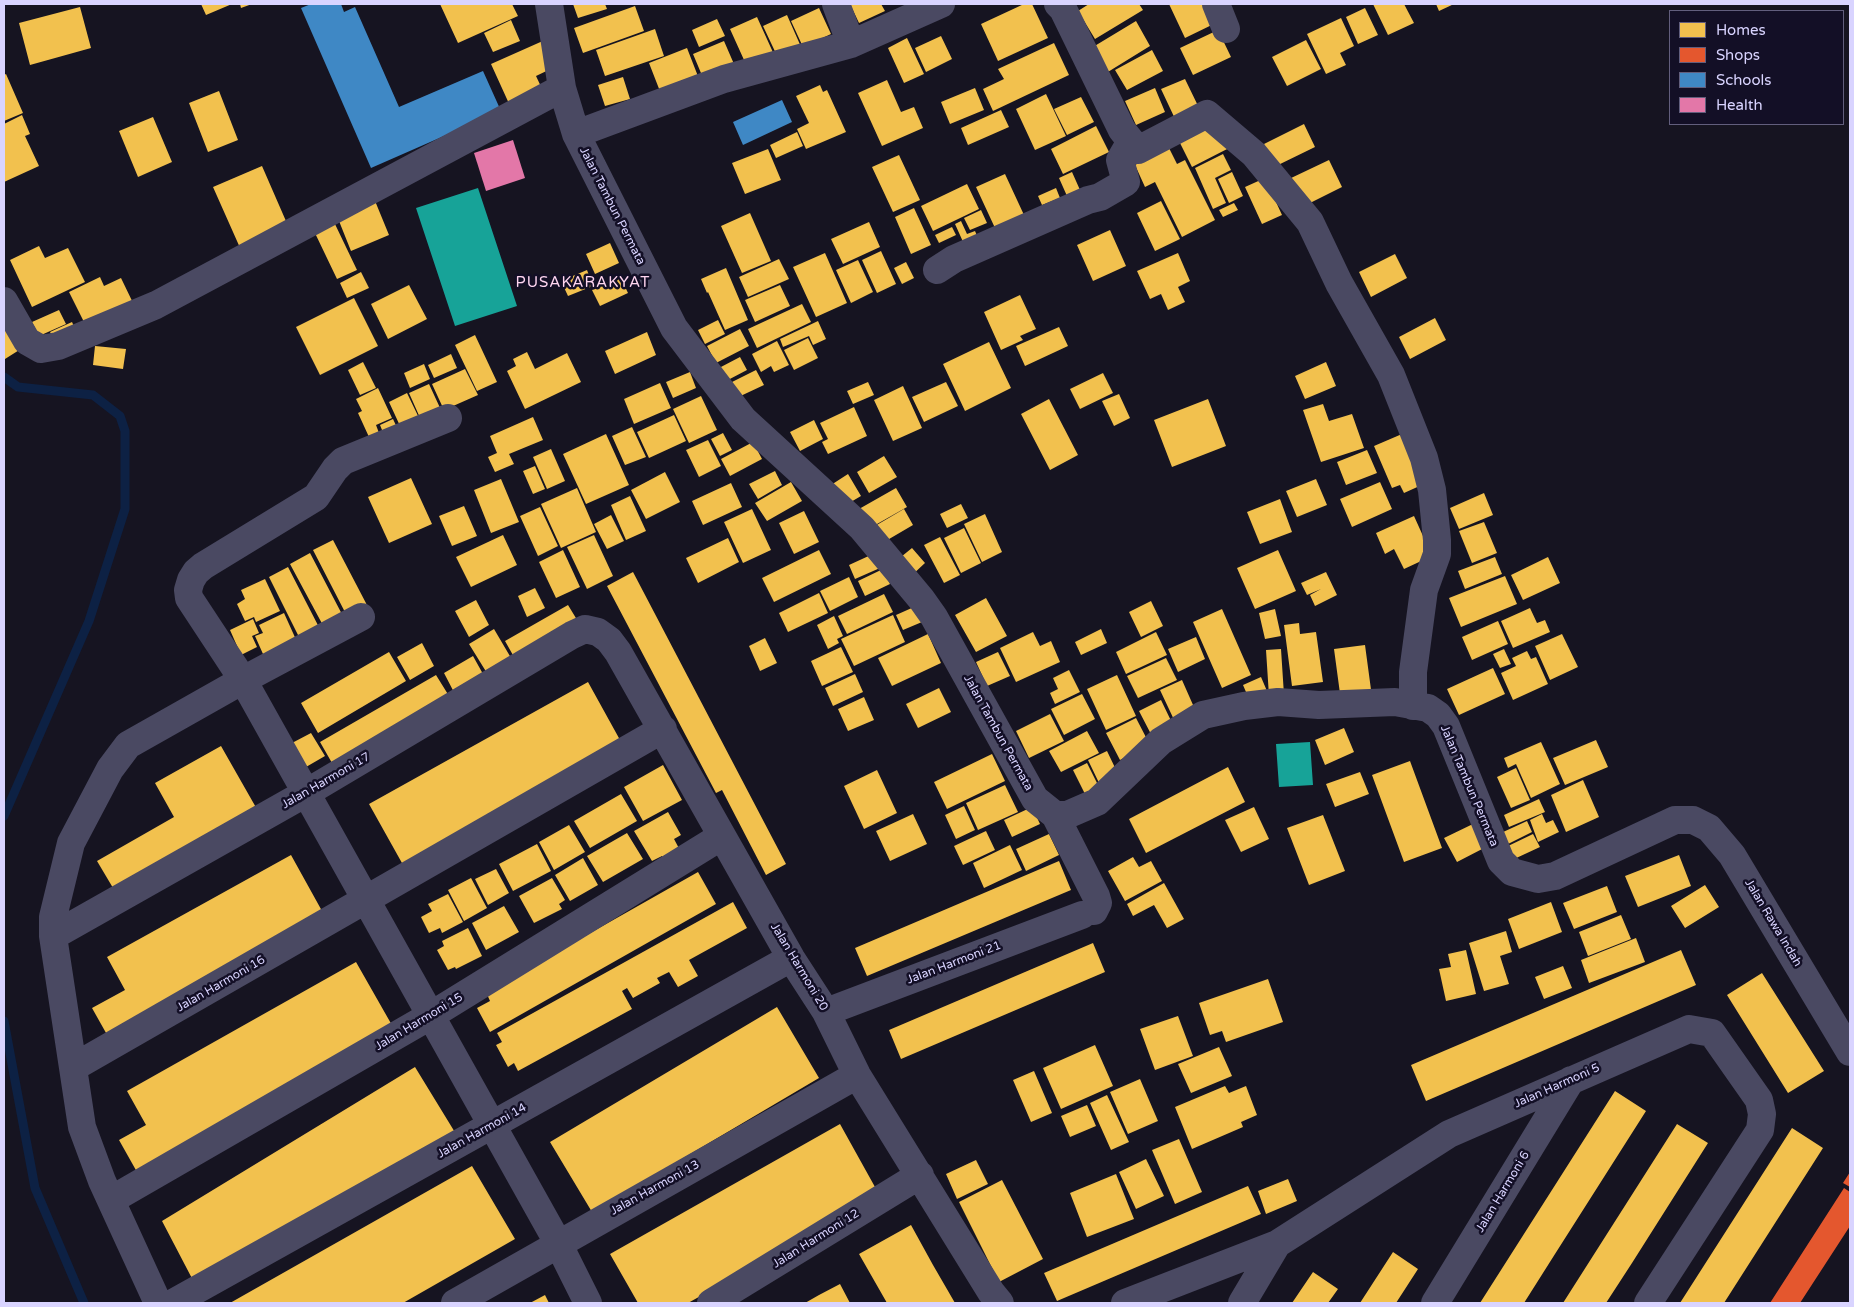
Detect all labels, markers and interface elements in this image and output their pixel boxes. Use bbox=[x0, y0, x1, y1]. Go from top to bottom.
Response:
legend bbox=[1669, 10, 1844, 125]
text: Homes bbox=[1716, 21, 1766, 39]
text: Shops bbox=[1716, 46, 1760, 64]
text: Schools bbox=[1716, 71, 1772, 89]
text: Health bbox=[1716, 96, 1763, 114]
street label: Jalan Tambun Permata bbox=[576, 145, 648, 267]
district label: PUSAKARAKYAT bbox=[514, 274, 652, 292]
street label: Jalan Tambun Permata bbox=[960, 673, 1036, 793]
street label: Jalan Tambun Permata bbox=[1437, 723, 1501, 849]
street label: Jalan Harmoni 17 bbox=[279, 750, 373, 812]
street label: Jalan Rawa Indah bbox=[1741, 877, 1805, 969]
street label: Jalan Harmoni 20 bbox=[767, 921, 831, 1013]
street label: Jalan Harmoni 21 bbox=[905, 938, 1003, 988]
street label: Jalan Harmoni 16 bbox=[174, 953, 268, 1015]
street label: Jalan Harmoni 15 bbox=[373, 990, 465, 1054]
street label: Jalan Harmoni 5 bbox=[1512, 1061, 1602, 1111]
street label: Jalan Harmoni 14 bbox=[435, 1101, 529, 1161]
street label: Jalan Harmoni 6 bbox=[1473, 1149, 1533, 1235]
street label: Jalan Harmoni 13 bbox=[608, 1158, 702, 1218]
street label: Jalan Harmoni 12 bbox=[770, 1206, 862, 1272]

